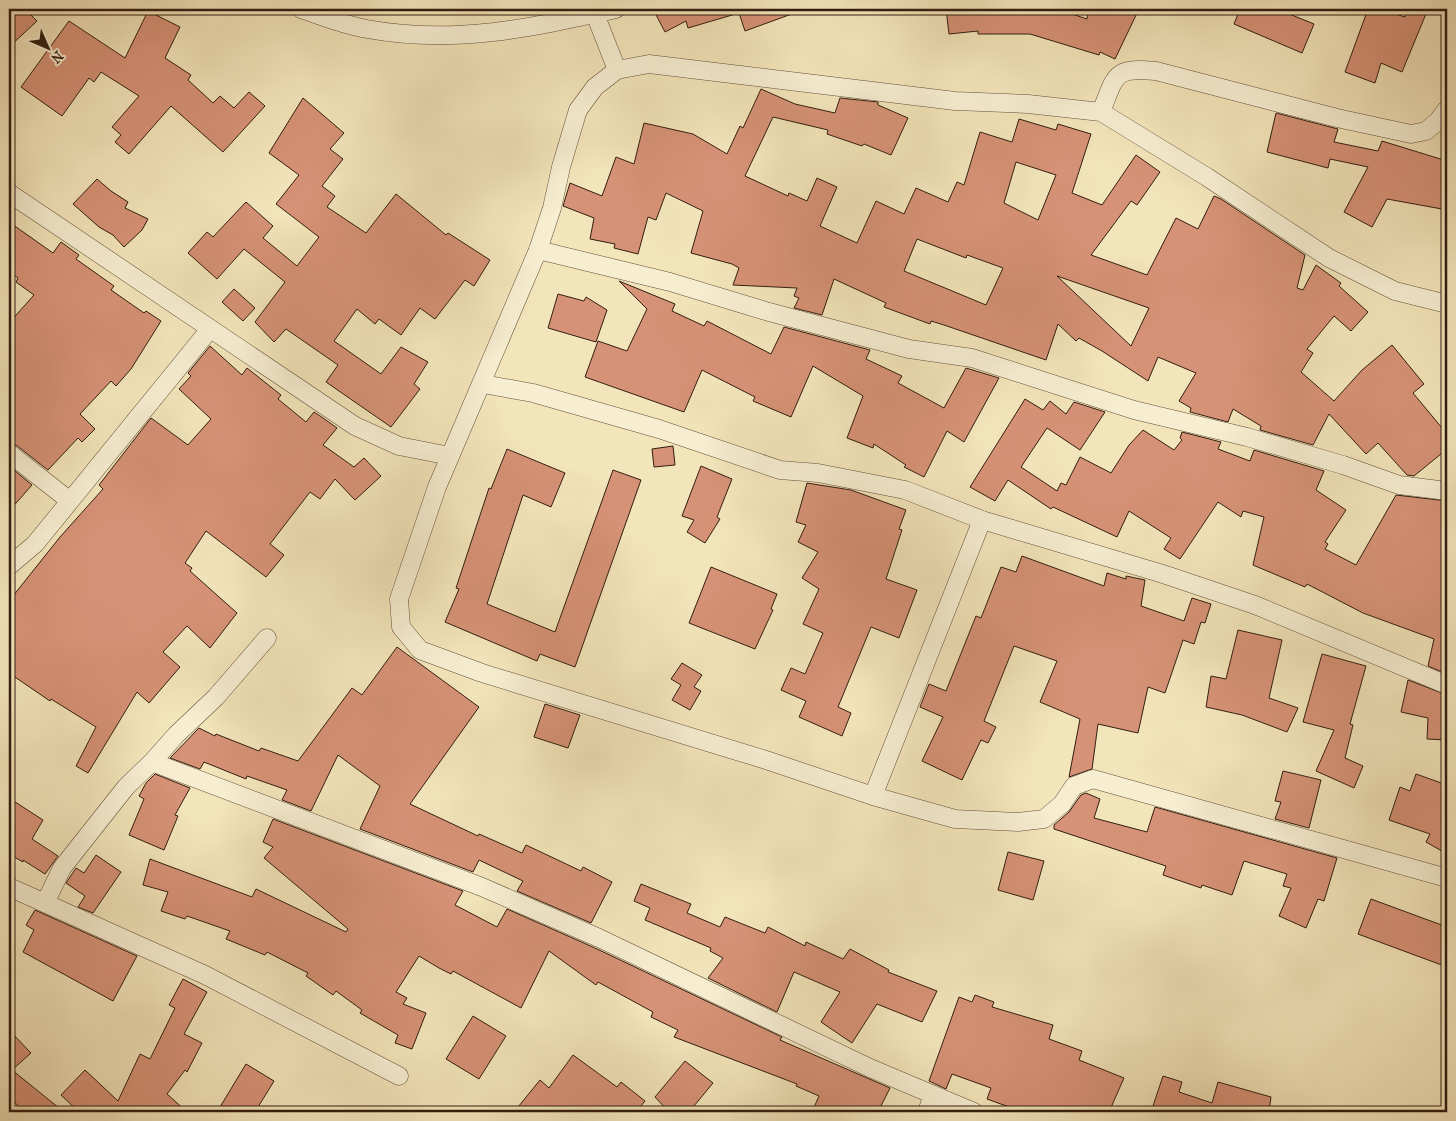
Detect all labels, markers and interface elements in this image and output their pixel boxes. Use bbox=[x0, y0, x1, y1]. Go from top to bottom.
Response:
north arrow bbox=[22, 22, 72, 72]
text: N bbox=[47, 47, 67, 67]

